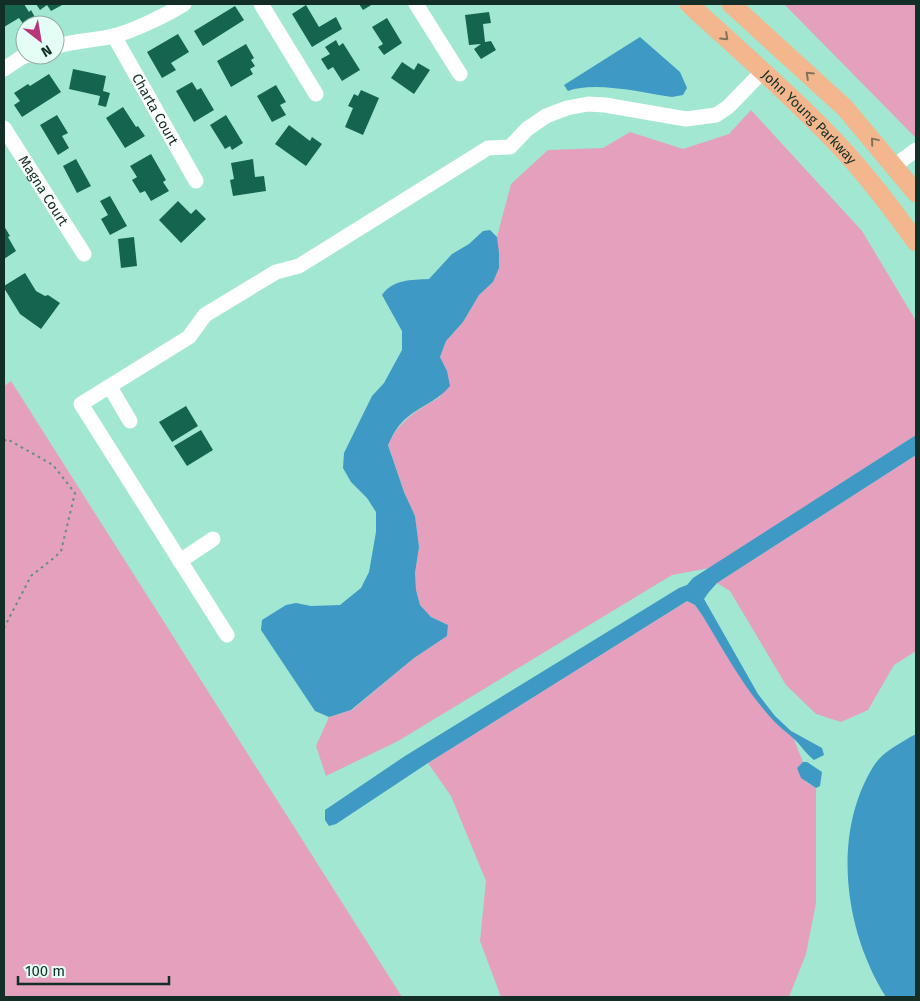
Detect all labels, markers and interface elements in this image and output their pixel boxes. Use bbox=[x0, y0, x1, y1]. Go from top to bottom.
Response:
north arrow bbox=[15, 15, 65, 65]
one-way arrow bbox=[719, 31, 728, 40]
text: N bbox=[38, 41, 55, 60]
street label: John Young Parkway bbox=[758, 66, 860, 168]
street label: Charta Court bbox=[128, 70, 183, 149]
one-way arrow bbox=[806, 72, 815, 81]
one-way arrow bbox=[871, 138, 880, 147]
street label: Magna Court bbox=[15, 152, 73, 229]
scale bar bbox=[18, 954, 169, 986]
text: 100 m bbox=[25, 962, 65, 980]

